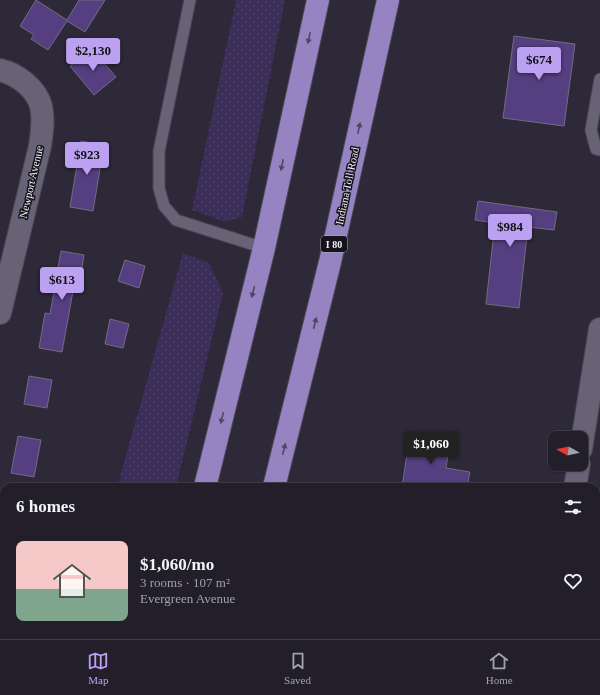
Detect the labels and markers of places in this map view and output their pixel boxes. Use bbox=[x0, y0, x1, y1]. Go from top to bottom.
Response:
pin: $2,130 bbox=[60, 38, 126, 72]
pin: $674 bbox=[515, 47, 563, 81]
pin: $923 bbox=[63, 142, 111, 176]
pin: $984 bbox=[486, 214, 534, 248]
pin: $613 bbox=[38, 267, 86, 301]
pin: $1,060 bbox=[398, 431, 464, 465]

